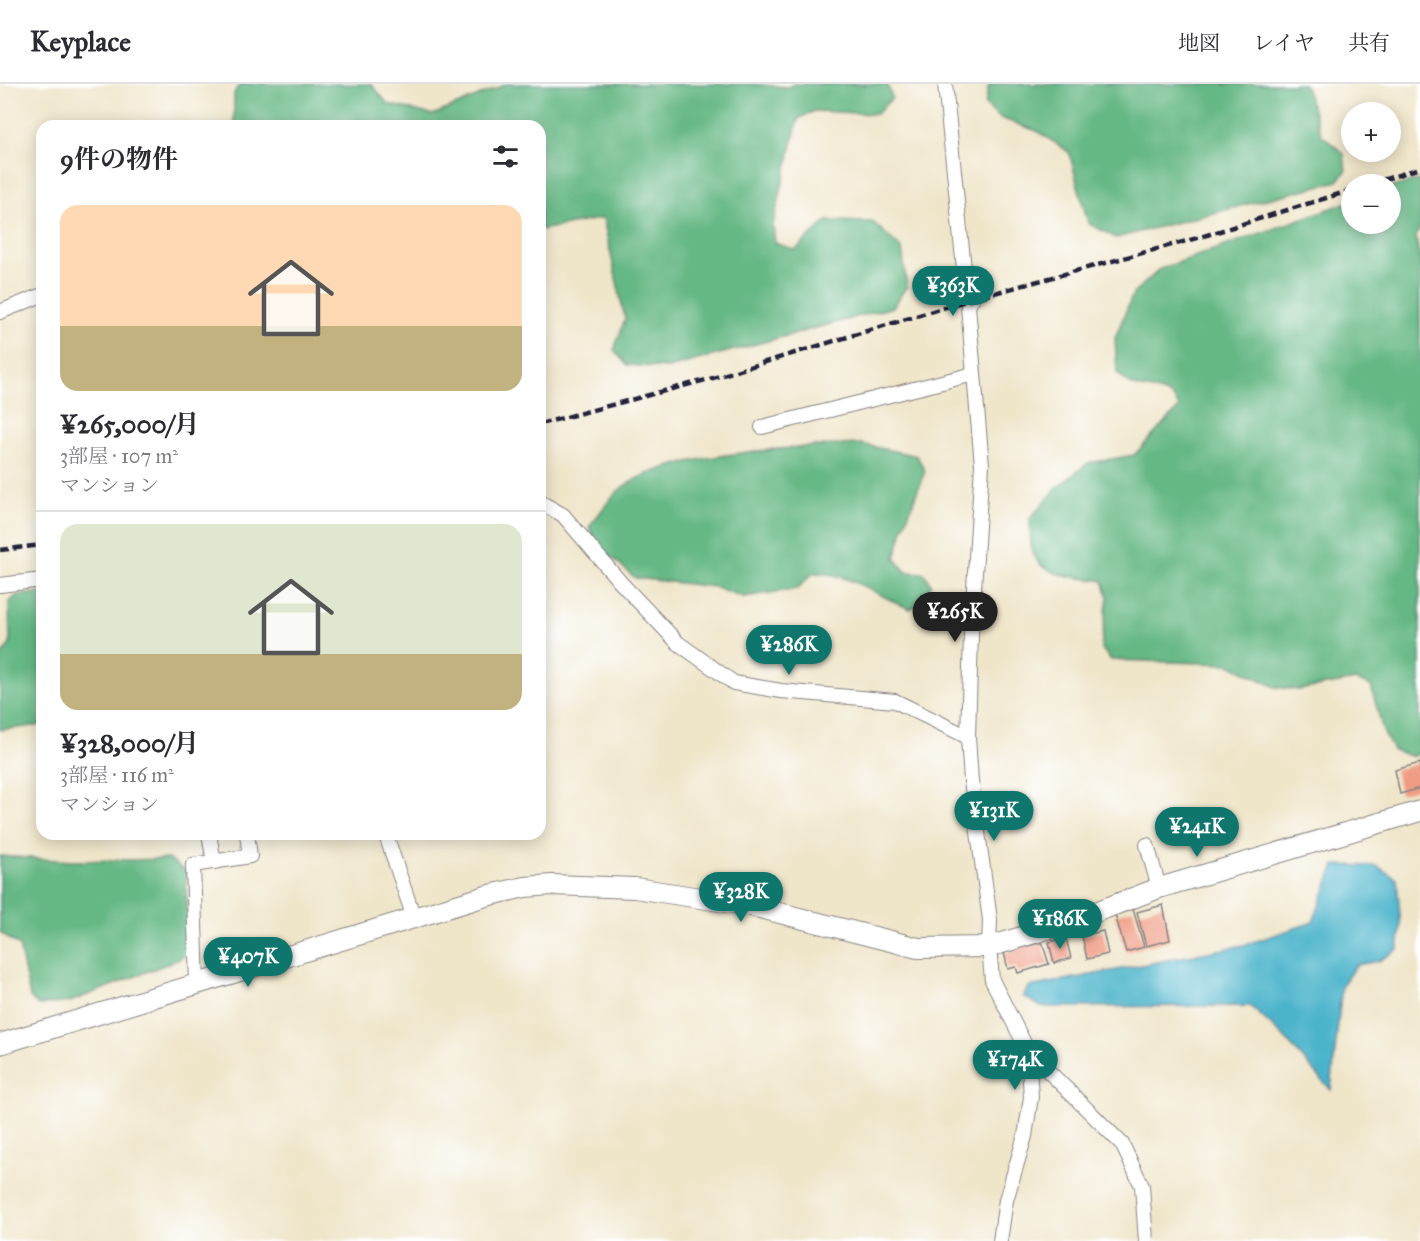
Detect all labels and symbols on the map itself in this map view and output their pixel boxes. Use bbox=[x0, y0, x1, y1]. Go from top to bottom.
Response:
pin: ¥363K bbox=[911, 266, 995, 317]
pin: ¥265K bbox=[913, 592, 997, 643]
pin: ¥286K bbox=[747, 625, 831, 676]
pin: ¥131K bbox=[952, 791, 1036, 842]
pin: ¥241K bbox=[1155, 807, 1239, 858]
pin: ¥328K bbox=[699, 872, 783, 923]
pin: ¥186K bbox=[1018, 899, 1102, 950]
pin: ¥407K bbox=[206, 937, 290, 988]
pin: ¥174K bbox=[973, 1040, 1057, 1091]

